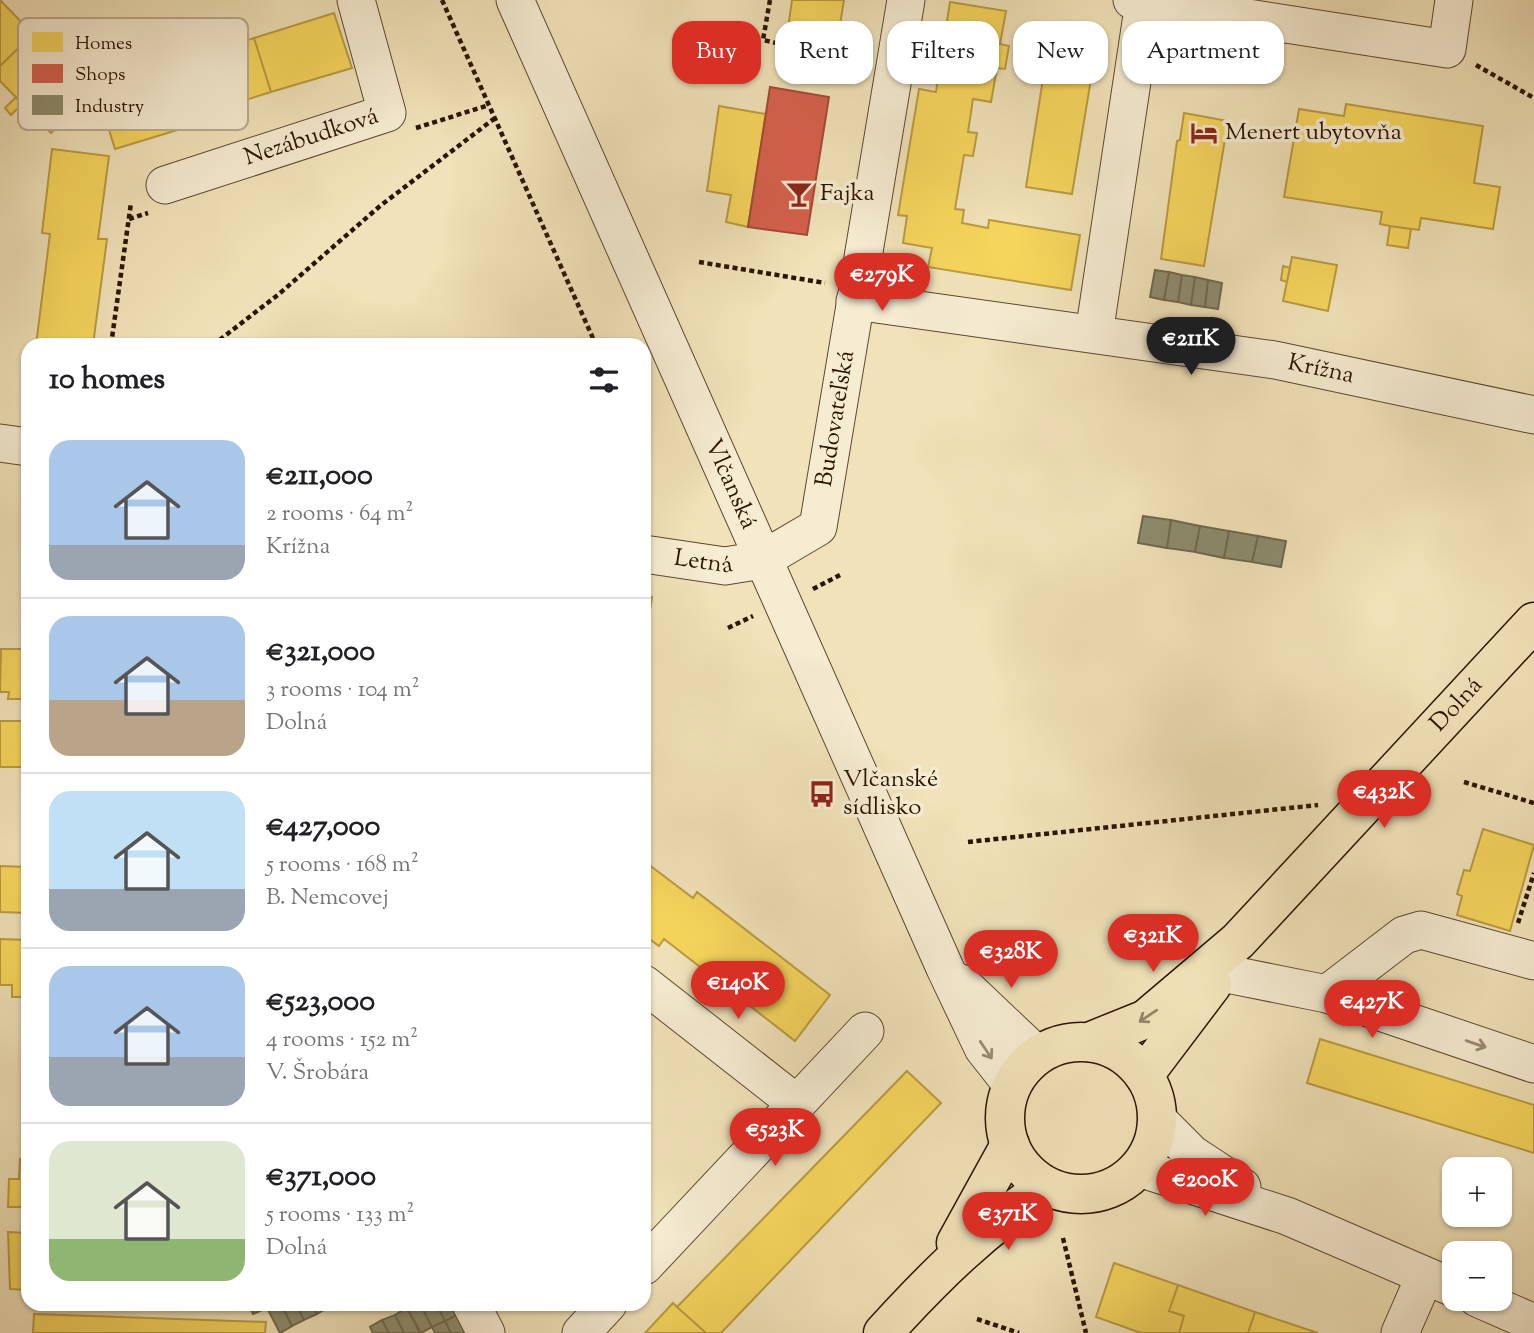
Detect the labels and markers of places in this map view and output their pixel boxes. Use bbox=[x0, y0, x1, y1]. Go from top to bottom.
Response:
place label: Menert ubytovňa bbox=[1225, 116, 1402, 150]
hotel icon: Menert ubytovňa bbox=[1189, 118, 1219, 148]
place label: Fajka bbox=[820, 177, 875, 211]
bar icon: Fajka bbox=[784, 179, 814, 209]
pin: €279K bbox=[833, 254, 931, 313]
pin: €211K bbox=[1142, 318, 1240, 377]
place label: Vlčanské sídlisko bbox=[843, 763, 938, 825]
pin: €432K bbox=[1335, 770, 1433, 830]
bus stop icon: Vlčanské sídlisko bbox=[807, 779, 837, 809]
pin: €321K bbox=[1104, 914, 1202, 974]
pin: €328K bbox=[962, 930, 1060, 990]
pin: €140K bbox=[689, 962, 787, 1021]
pin: €427K bbox=[1323, 981, 1421, 1040]
pin: €523K bbox=[726, 1108, 824, 1168]
pin: €200K bbox=[1156, 1158, 1254, 1218]
pin: €371K bbox=[959, 1192, 1057, 1252]

